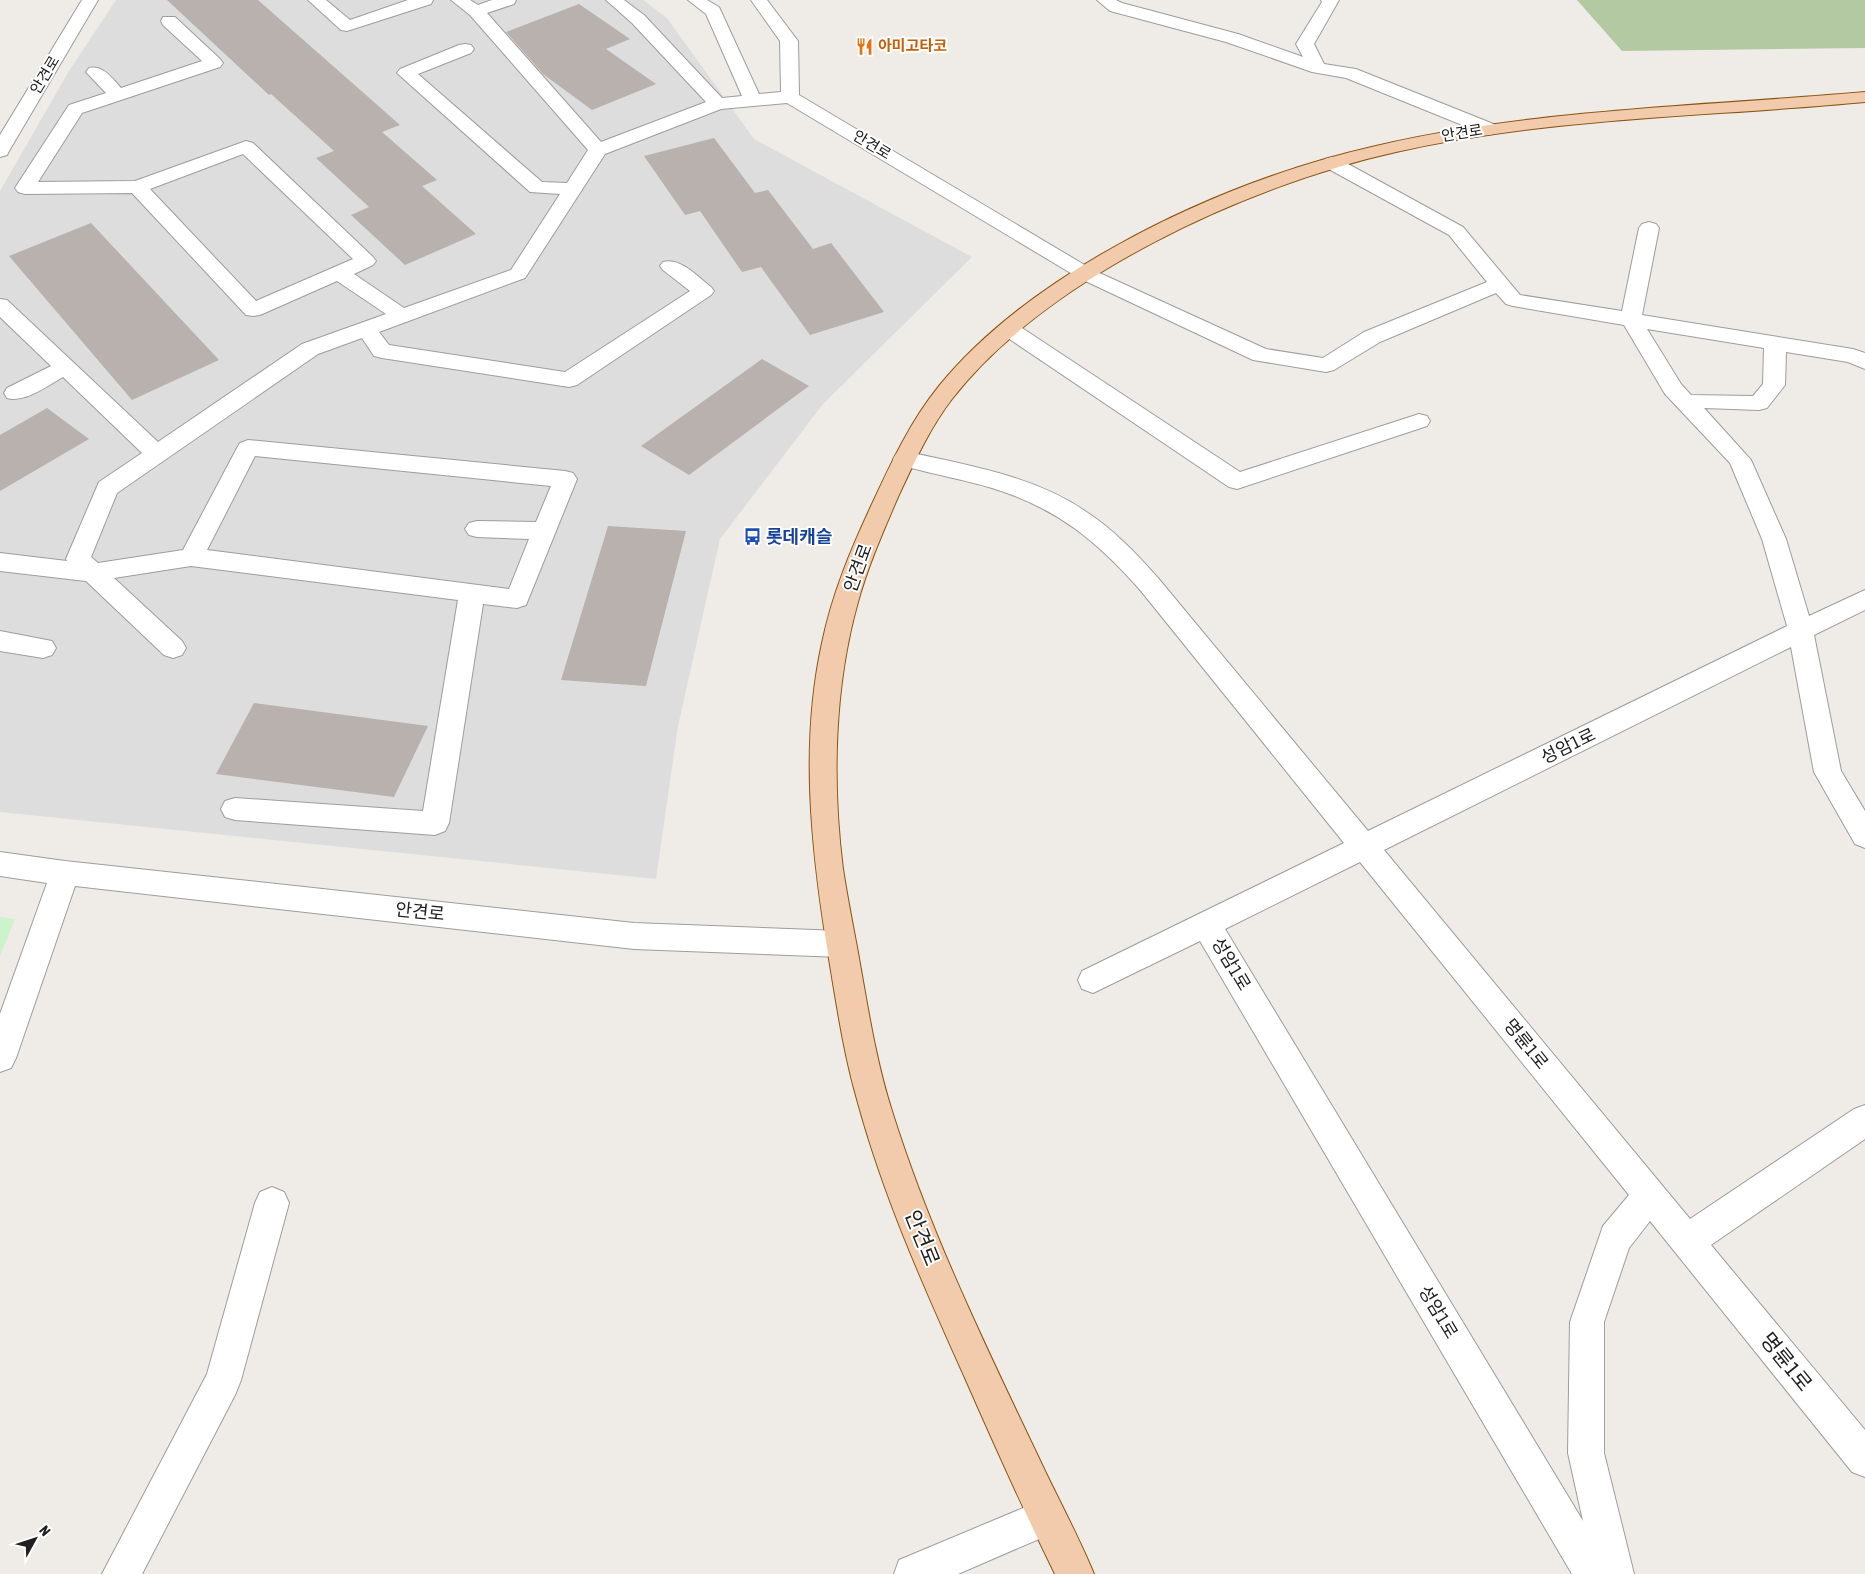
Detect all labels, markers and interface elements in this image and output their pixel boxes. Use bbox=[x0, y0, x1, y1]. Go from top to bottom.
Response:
restaurant icon: 아미고타코 bbox=[854, 36, 874, 56]
place label: 아미고타코 bbox=[878, 37, 947, 54]
street label: 안견로 bbox=[27, 53, 63, 97]
street label: 안견로 bbox=[1440, 121, 1484, 144]
street label: 안견로 bbox=[850, 127, 894, 163]
place label: 롯데캐슬 bbox=[766, 526, 832, 547]
bus stop icon: 롯데캐슬 bbox=[742, 527, 762, 547]
street label: 안견로 bbox=[839, 541, 876, 595]
street label: 성암1로 bbox=[1537, 723, 1599, 768]
street label: 안견로 bbox=[394, 898, 446, 925]
street label: 성암1로 bbox=[1207, 933, 1255, 994]
street label: 명륜1로 bbox=[1500, 1014, 1553, 1073]
street label: 안견로 bbox=[901, 1206, 945, 1269]
street label: 성암1로 bbox=[1414, 1281, 1462, 1342]
street label: 명륜1로 bbox=[1756, 1327, 1817, 1395]
north arrow bbox=[10, 1514, 60, 1564]
text: N bbox=[36, 1522, 54, 1539]

